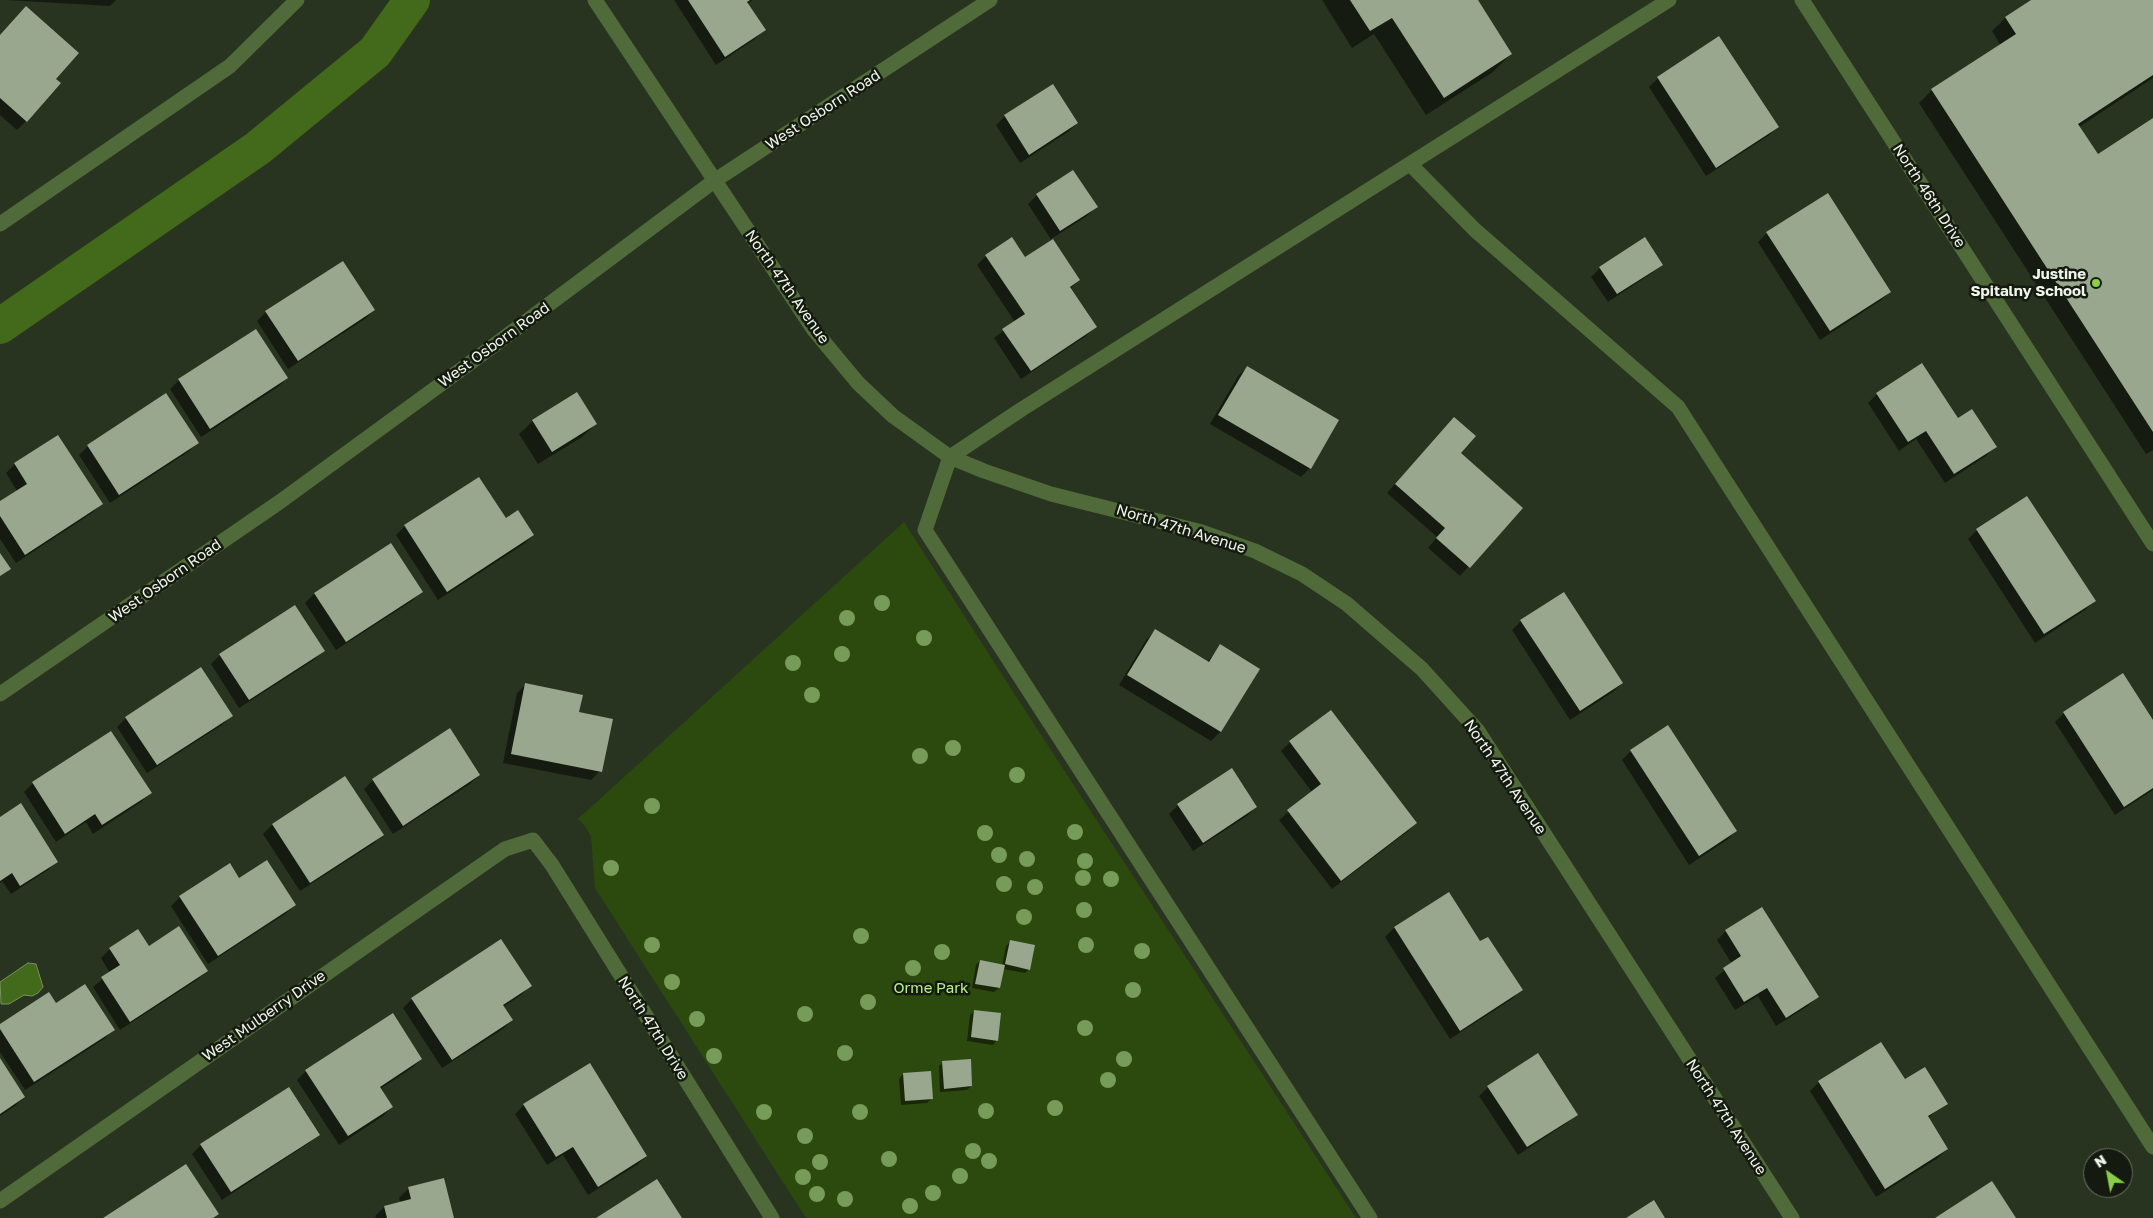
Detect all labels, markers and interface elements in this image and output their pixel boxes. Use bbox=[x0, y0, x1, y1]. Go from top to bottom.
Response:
street label: West Osborn Road bbox=[762, 66, 884, 154]
street label: North 46th Drive bbox=[1889, 141, 1969, 251]
street label: North 47th Avenue bbox=[741, 227, 833, 347]
place label: Justine Spitalny School bbox=[1971, 265, 2086, 300]
marker: Justine Spitalny School bbox=[2090, 277, 2102, 289]
street label: West Osborn Road bbox=[435, 299, 553, 391]
street label: North 47th Avenue bbox=[1114, 501, 1248, 557]
street label: West Osborn Road bbox=[105, 535, 225, 627]
street label: North 47th Avenue bbox=[1460, 716, 1550, 838]
street label: West Mulberry Drive bbox=[199, 967, 329, 1065]
street label: North 47th Drive bbox=[614, 973, 692, 1083]
park label: Orme Park bbox=[893, 979, 969, 997]
street label: North 47th Avenue bbox=[1682, 1056, 1770, 1178]
north arrow bbox=[2083, 1148, 2133, 1198]
text: N bbox=[2091, 1151, 2109, 1171]

